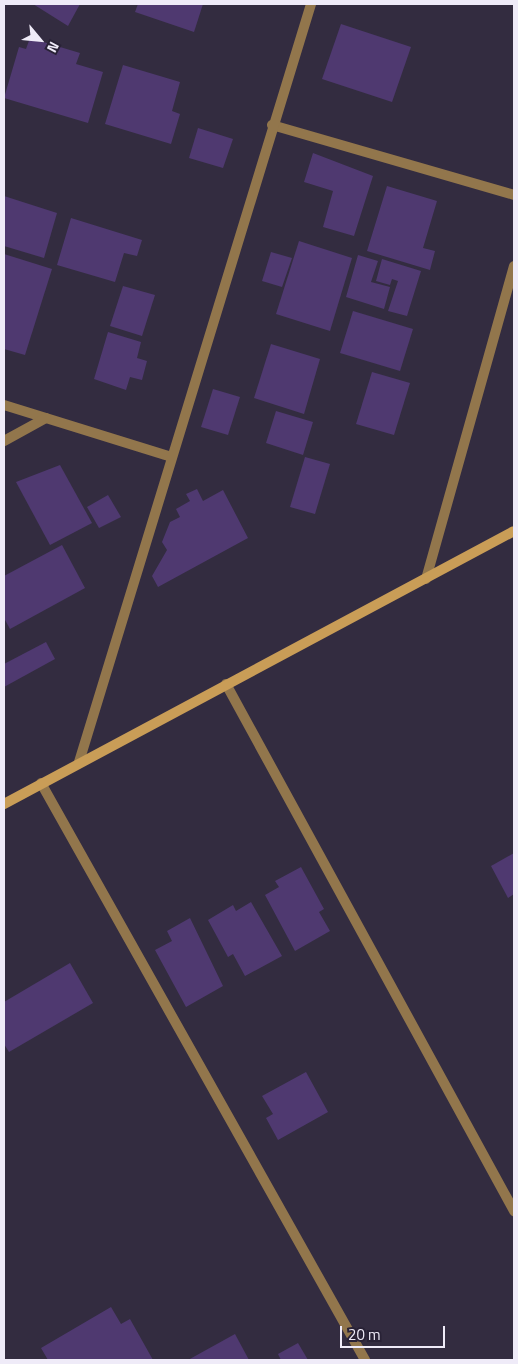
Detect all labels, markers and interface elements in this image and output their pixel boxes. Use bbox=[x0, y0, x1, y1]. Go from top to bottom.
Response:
north arrow bbox=[15, 15, 65, 65]
text: N bbox=[42, 38, 65, 56]
scale bar bbox=[343, 1316, 448, 1348]
text: 20 m bbox=[348, 1323, 381, 1346]

